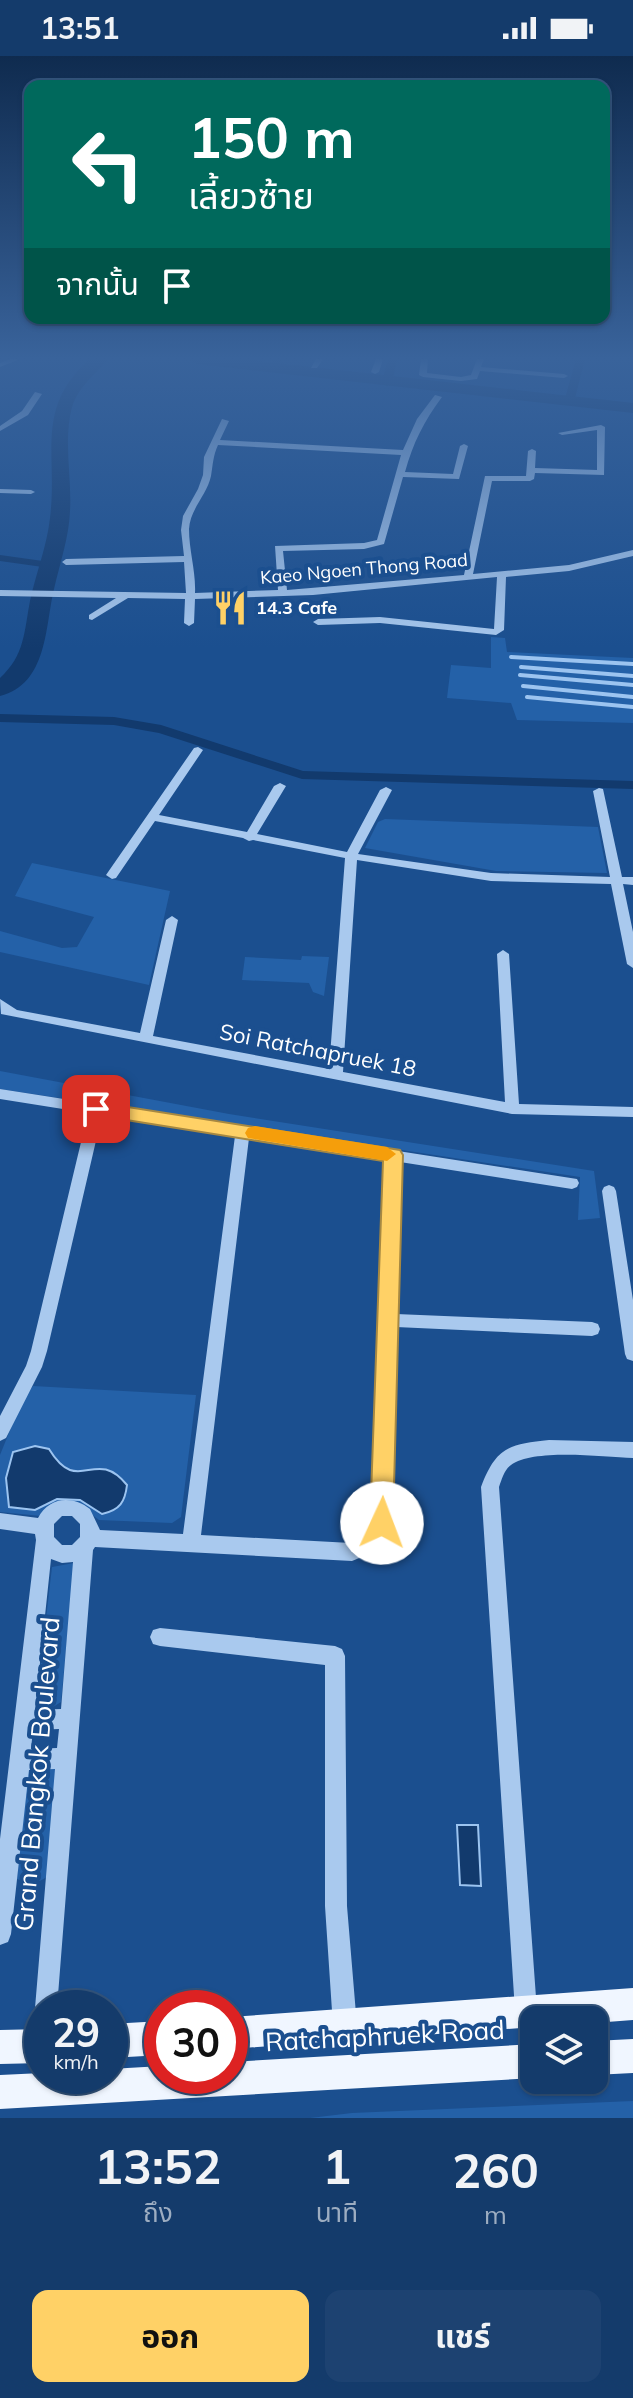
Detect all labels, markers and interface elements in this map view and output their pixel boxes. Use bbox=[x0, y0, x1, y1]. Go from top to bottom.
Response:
text: 13:51 bbox=[40, 9, 119, 47]
text: 150 m bbox=[188, 102, 355, 172]
icon: left bbox=[56, 112, 160, 216]
text: เลี้ยวซ้าย bbox=[188, 173, 314, 218]
icon: arrive bbox=[155, 264, 199, 308]
text: จากนั้น bbox=[56, 265, 139, 303]
street label: Kaeo Ngoen Thong Road bbox=[259, 548, 469, 589]
restaurant icon: 14.3 Cafe bbox=[211, 589, 249, 627]
place label: 14.3 Cafe bbox=[256, 596, 337, 619]
street label: Soi Ratchapruek 18 bbox=[217, 1017, 419, 1083]
pin bbox=[62, 1075, 130, 1143]
icon: arrive bbox=[74, 1087, 118, 1131]
position arrow bbox=[340, 1481, 424, 1565]
street label: Grand Bangkok Boulevard bbox=[6, 1615, 67, 1933]
speed limit sign: 30 bbox=[144, 1990, 248, 2094]
map controls bbox=[520, 2006, 608, 2094]
button: layers bbox=[520, 2006, 608, 2094]
text: 29 bbox=[52, 2007, 100, 2057]
street label: Ratchaphruek Road bbox=[264, 2013, 505, 2058]
text: km/h bbox=[53, 2049, 99, 2074]
text: 13:52 bbox=[94, 2136, 221, 2196]
text: 1 bbox=[322, 2136, 351, 2196]
text: 260 bbox=[452, 2140, 539, 2200]
text: ถึง bbox=[143, 2196, 173, 2229]
text: นาที bbox=[316, 2196, 358, 2229]
text: m bbox=[484, 2198, 507, 2231]
button: ออก bbox=[32, 2290, 309, 2382]
button: แชร์ bbox=[325, 2290, 601, 2382]

